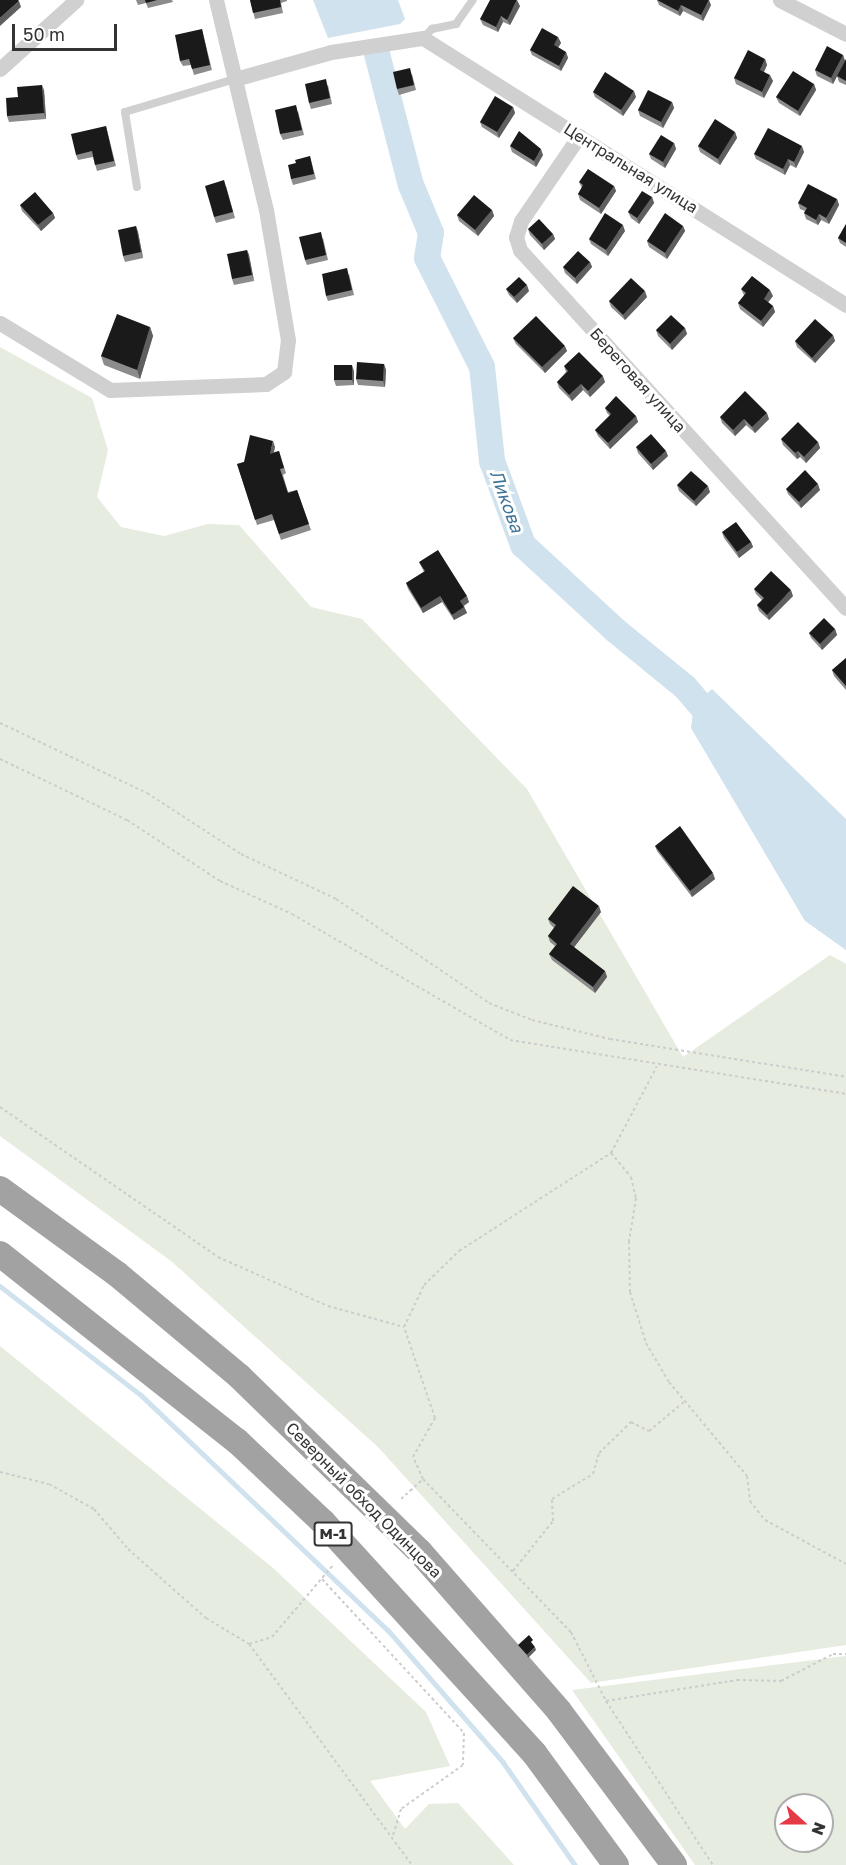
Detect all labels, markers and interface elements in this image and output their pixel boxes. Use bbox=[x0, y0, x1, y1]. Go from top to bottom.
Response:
scale bar bbox=[15, 12, 120, 50]
text: 50 m bbox=[23, 23, 65, 45]
street label: Центральная улица bbox=[560, 119, 702, 217]
street label: Береговая улица bbox=[586, 324, 690, 436]
water label: Ликова bbox=[486, 467, 528, 535]
street label: Северный обход Одинцова bbox=[282, 1418, 446, 1582]
road number: М-1 bbox=[314, 1522, 352, 1546]
north arrow bbox=[774, 1793, 834, 1853]
text: N bbox=[807, 1819, 830, 1838]

